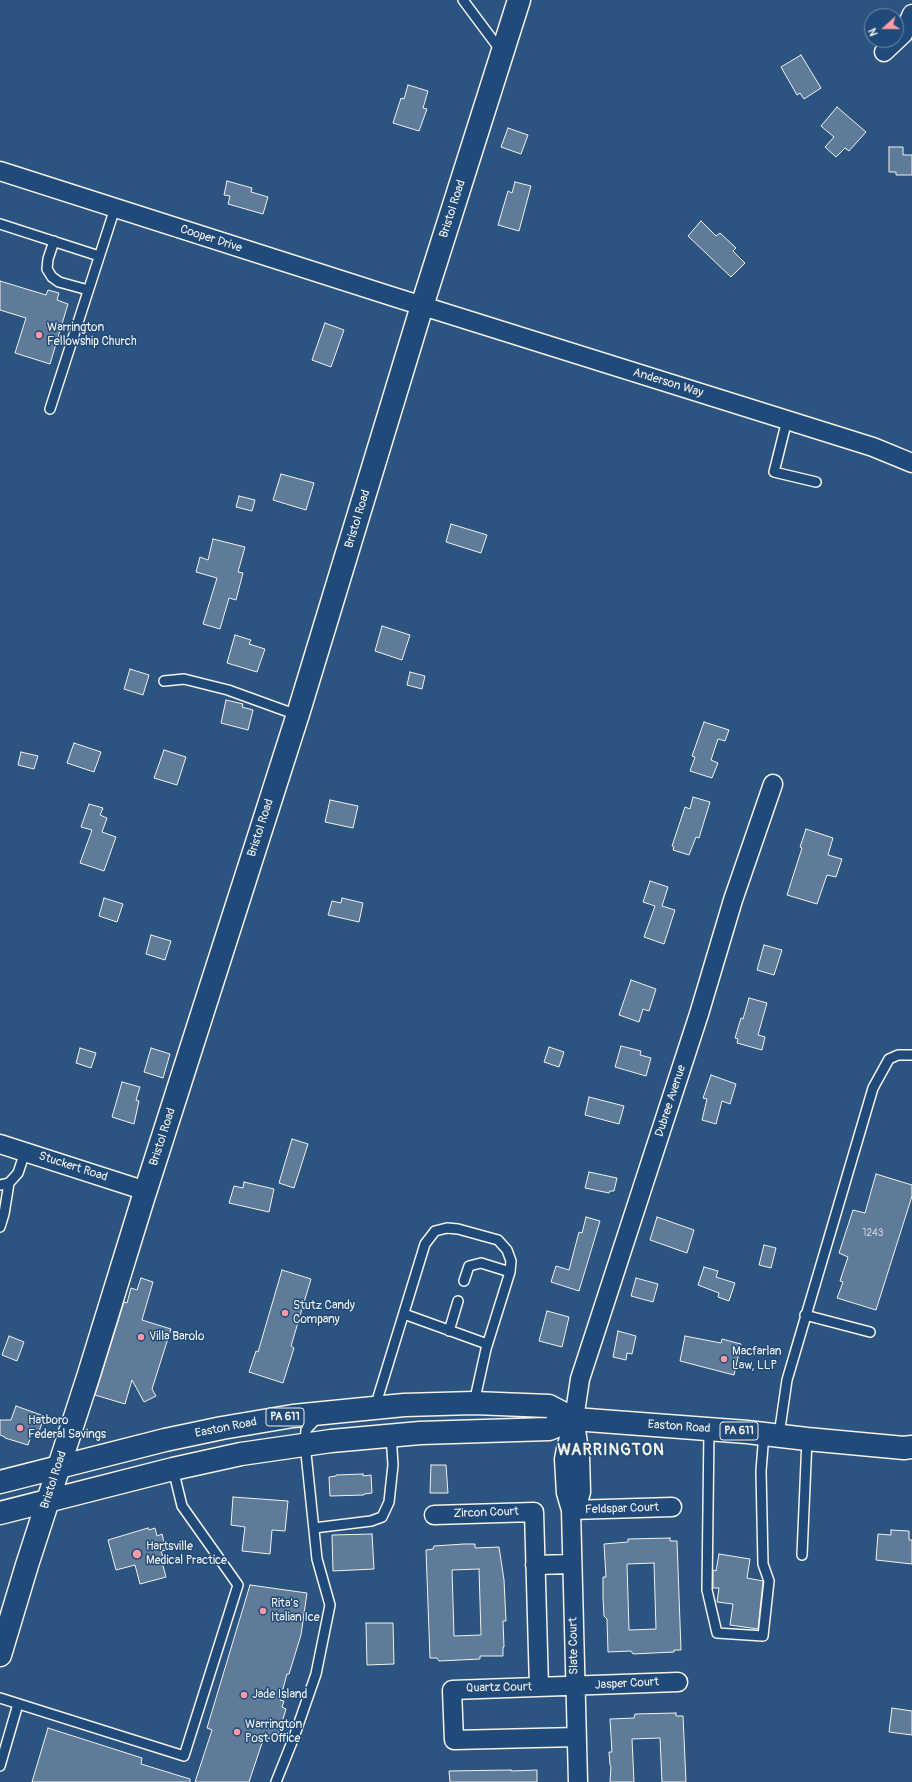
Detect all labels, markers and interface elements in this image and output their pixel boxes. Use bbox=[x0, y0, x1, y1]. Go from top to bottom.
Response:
north arrow bbox=[864, 8, 904, 48]
text: N bbox=[866, 26, 881, 38]
street label: Bristol Road bbox=[437, 178, 469, 240]
street label: Cooper Drive bbox=[178, 222, 244, 256]
place label: Warrington Fellowship Church bbox=[47, 321, 137, 349]
marker: Warrington Fellowship Church bbox=[34, 330, 44, 340]
street label: Anderson Way bbox=[631, 365, 705, 401]
street label: Bristol Road bbox=[342, 488, 374, 550]
street label: Bristol Road bbox=[245, 797, 277, 859]
street label: Dubree Avenue bbox=[653, 1063, 689, 1139]
street label: Bristol Road bbox=[147, 1106, 179, 1168]
street label: Stuckert Road bbox=[37, 1149, 109, 1185]
house number: 1243 bbox=[863, 1227, 883, 1239]
place label: Stutz Candy Company bbox=[293, 1299, 355, 1327]
marker: Stutz Candy Company bbox=[280, 1308, 290, 1318]
place label: Villa Barolo bbox=[149, 1330, 204, 1344]
marker: Villa Barolo bbox=[136, 1332, 146, 1342]
place label: Macfarlan Law, LLP bbox=[732, 1345, 781, 1373]
marker: Macfarlan Law, LLP bbox=[719, 1354, 729, 1364]
road number: PA 611 bbox=[266, 1408, 304, 1426]
place label: Hatboro Federal Savings bbox=[28, 1414, 106, 1442]
street label: Easton Road bbox=[194, 1415, 258, 1441]
street label: Easton Road bbox=[647, 1418, 711, 1436]
road number: PA 611 bbox=[720, 1422, 758, 1440]
marker: Hatboro Federal Savings bbox=[15, 1423, 25, 1433]
district label: WARRINGTON bbox=[557, 1441, 665, 1461]
street label: Bristol Road bbox=[38, 1449, 70, 1511]
street label: Feldspar Court bbox=[585, 1501, 659, 1517]
street label: Zircon Court bbox=[453, 1505, 519, 1521]
place label: Hartsville Medical Practice bbox=[146, 1540, 227, 1568]
marker: Hartsville Medical Practice bbox=[131, 1548, 143, 1560]
place label: Rita's Italian Ice bbox=[271, 1597, 320, 1625]
marker: Rita's Italian Ice bbox=[258, 1606, 268, 1616]
street label: Slate Court bbox=[566, 1617, 582, 1675]
street label: Jasper Court bbox=[595, 1675, 659, 1693]
street label: Quartz Court bbox=[466, 1680, 532, 1696]
place label: Jade Island bbox=[252, 1688, 307, 1702]
marker: Jade Island bbox=[239, 1690, 249, 1700]
place label: Warrington Post Office bbox=[245, 1718, 302, 1746]
marker: Warrington Post Office bbox=[232, 1727, 242, 1737]

